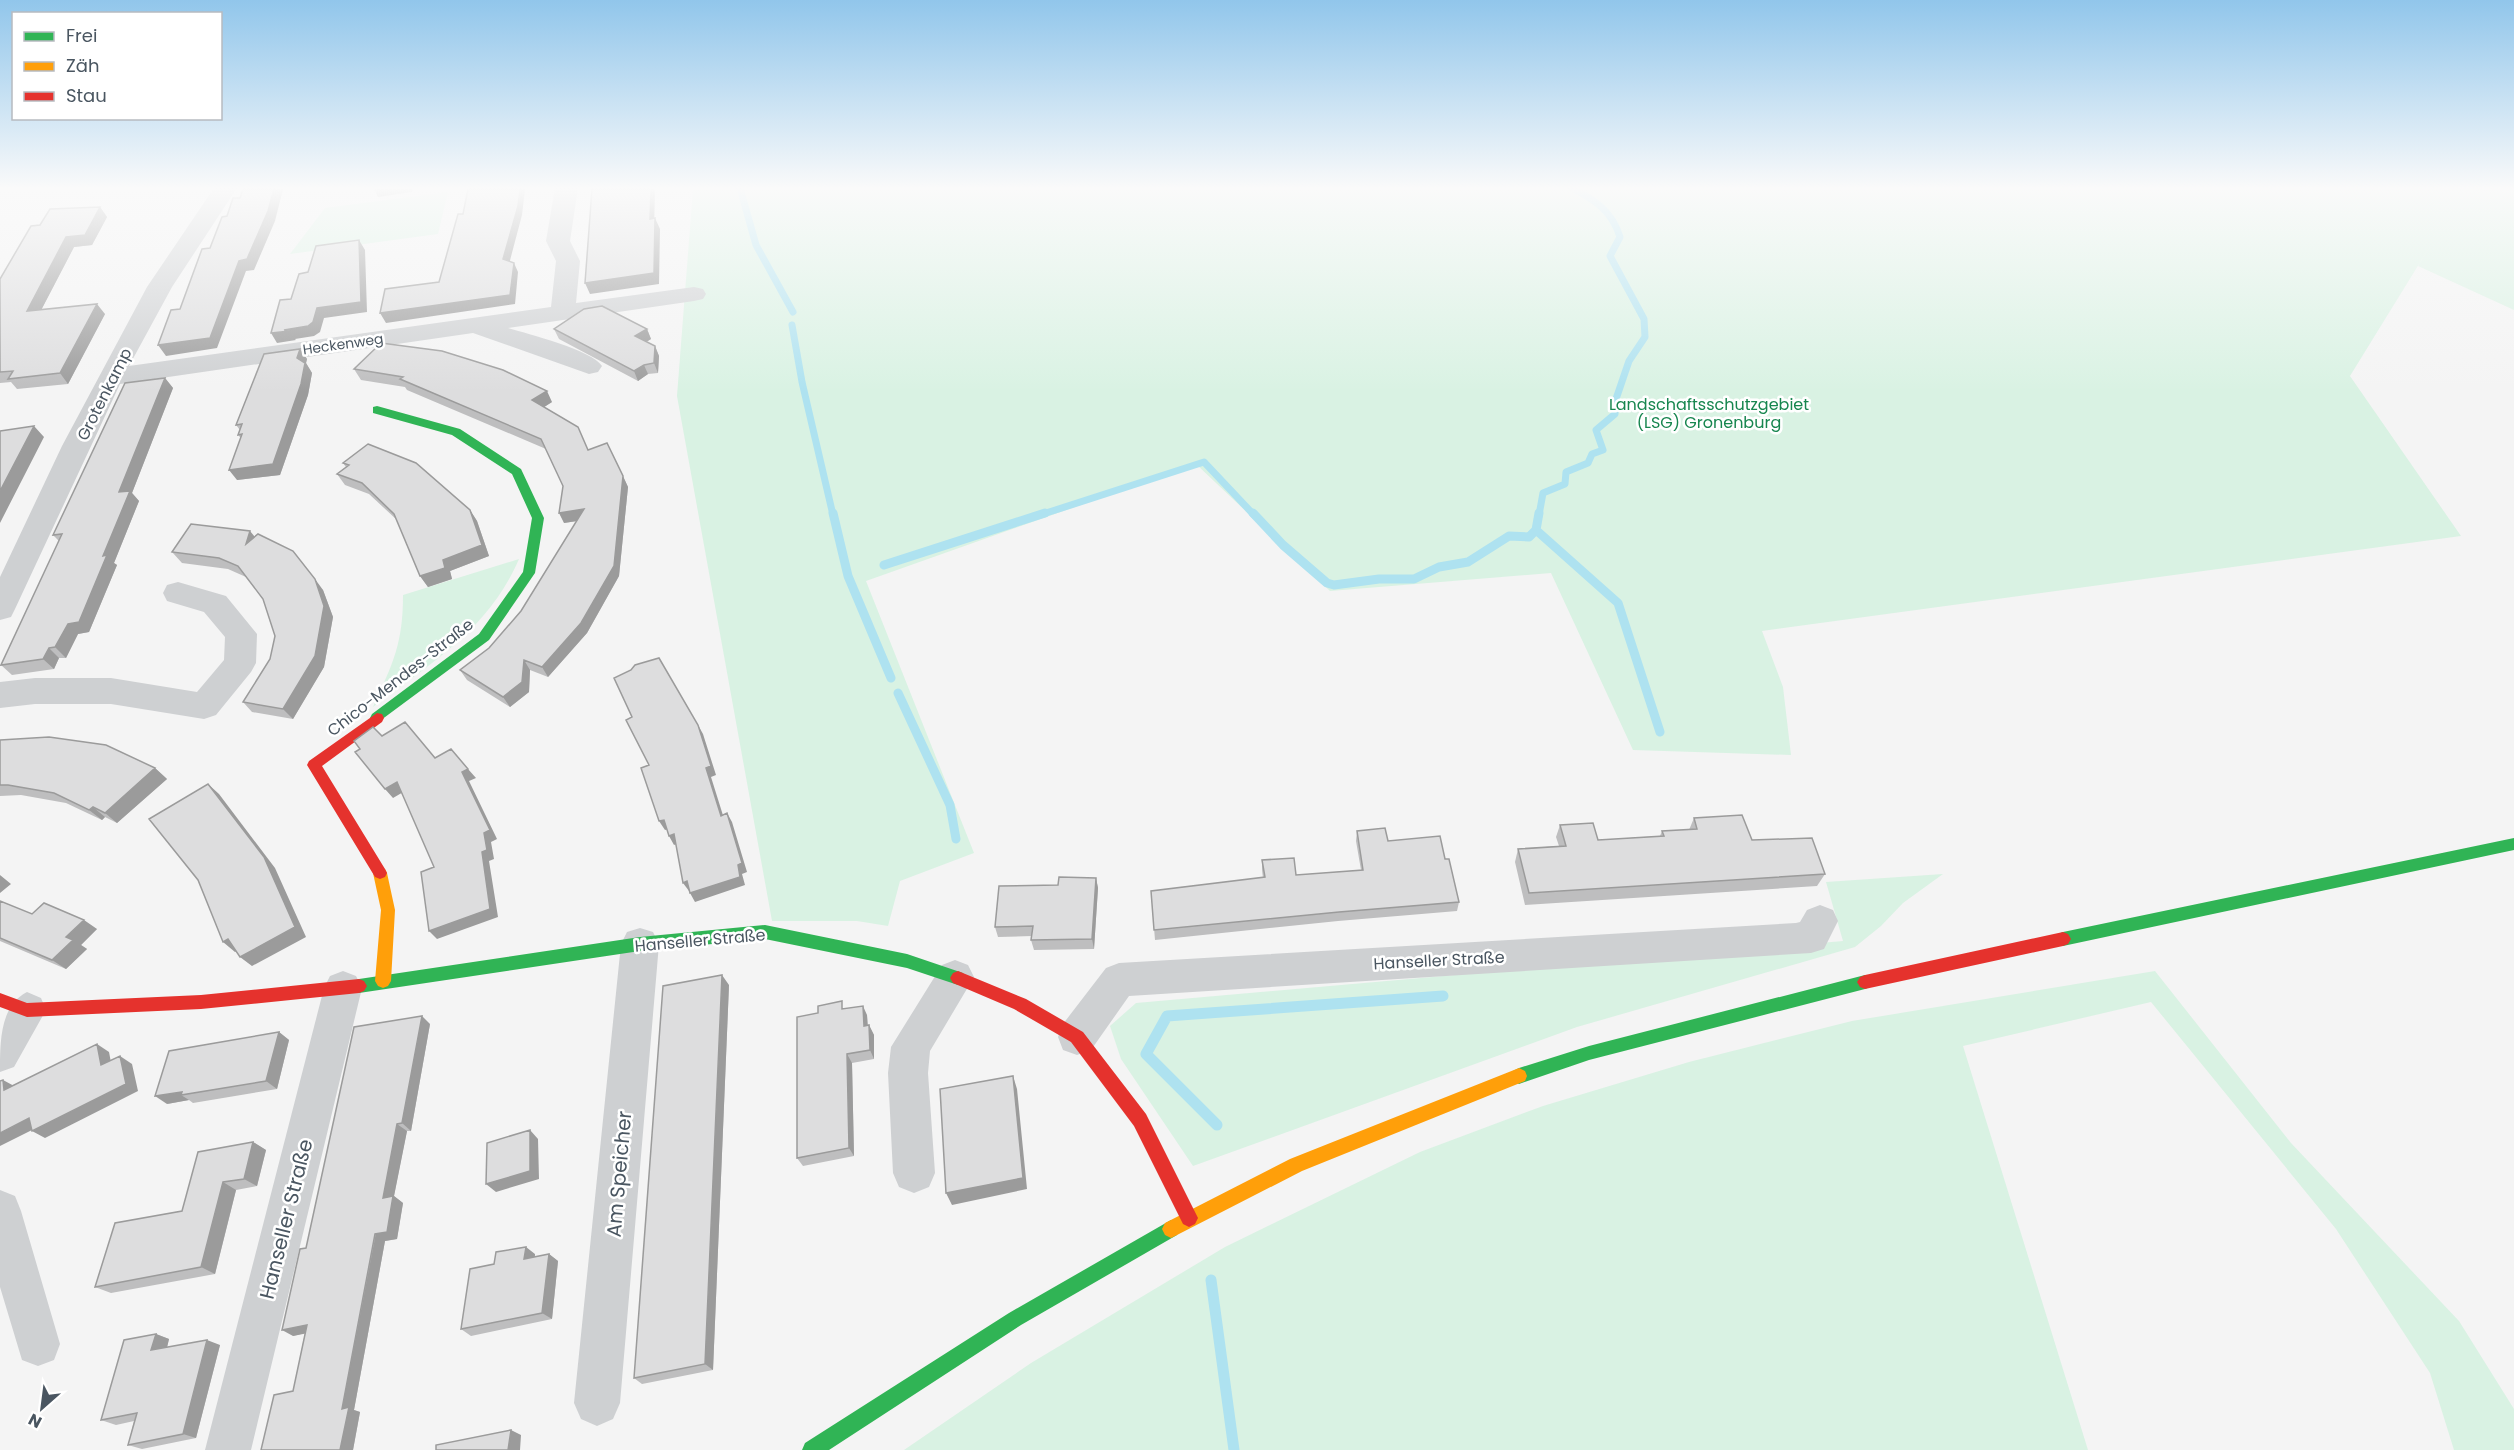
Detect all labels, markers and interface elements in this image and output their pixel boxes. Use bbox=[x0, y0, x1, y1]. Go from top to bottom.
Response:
legend bbox=[12, 12, 222, 120]
text: Frei bbox=[66, 23, 97, 48]
text: Zäh bbox=[66, 53, 99, 78]
text: Stau bbox=[66, 83, 107, 108]
street label: Heckenweg bbox=[301, 328, 385, 360]
street label: Grotenkamp bbox=[71, 344, 138, 444]
park label: Landschaftsschutzgebiet (LSG) Gronenburg bbox=[1609, 393, 1809, 434]
street label: Chico-Mendes-Straße bbox=[322, 613, 478, 742]
street label: Hanseller Straße bbox=[634, 923, 766, 958]
street label: Hanseller Straße bbox=[1373, 946, 1505, 975]
street label: Am Speicher bbox=[600, 1110, 638, 1238]
street label: Hanseller Straße bbox=[253, 1136, 319, 1302]
north arrow bbox=[12, 1378, 72, 1438]
text: N bbox=[24, 1408, 46, 1434]

